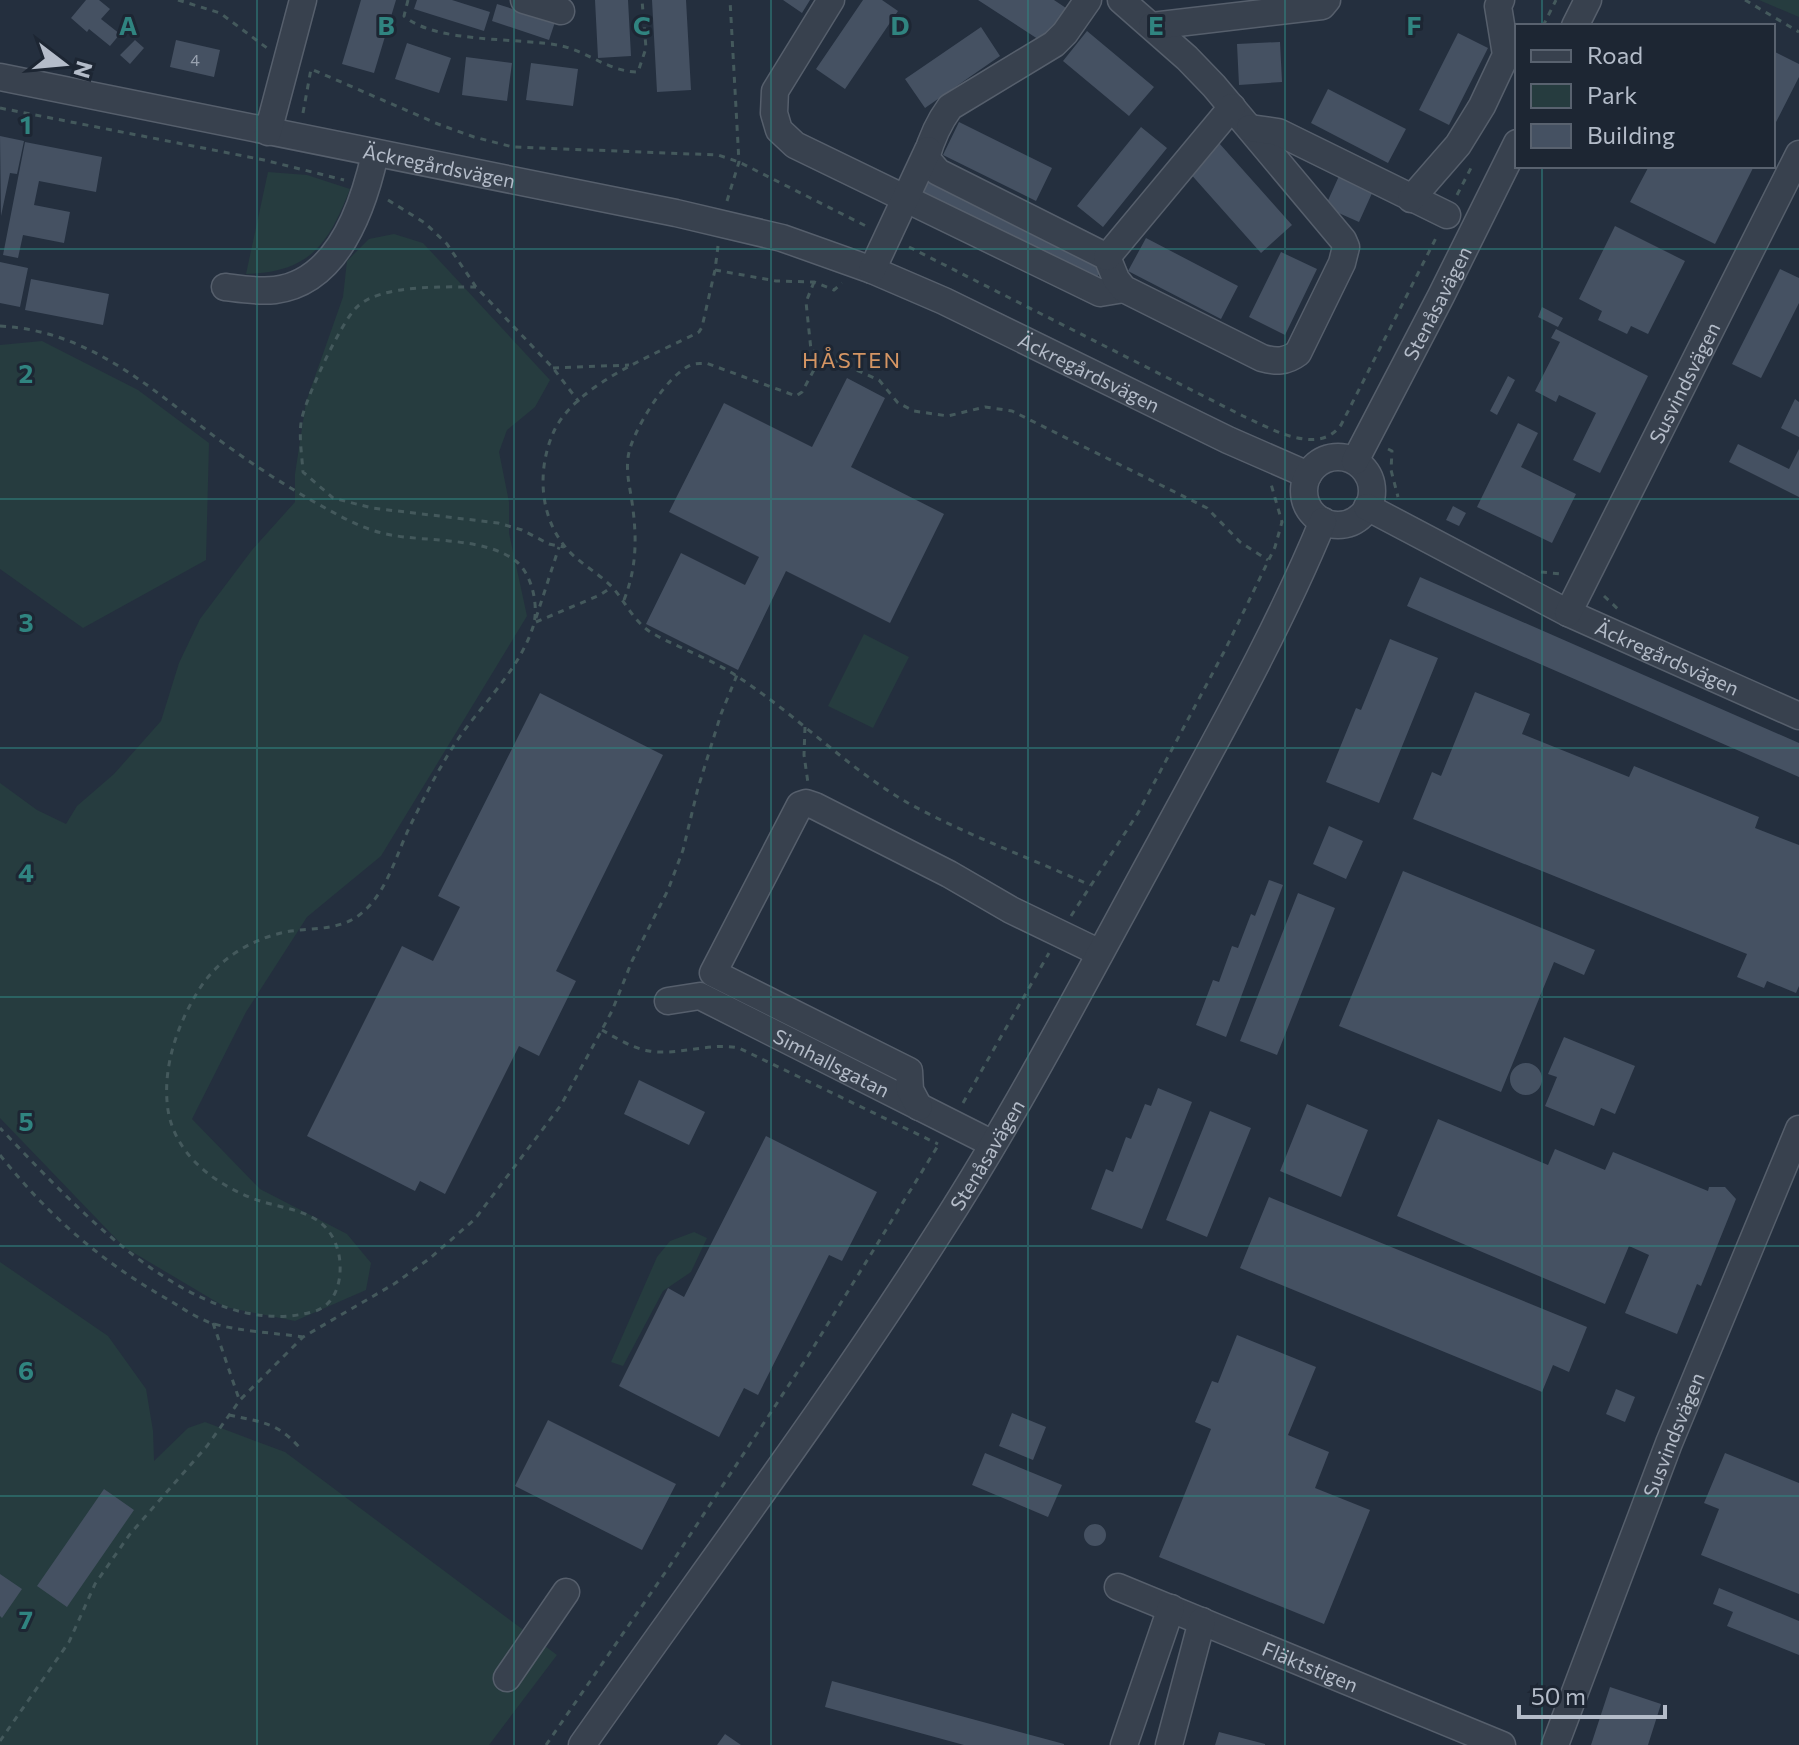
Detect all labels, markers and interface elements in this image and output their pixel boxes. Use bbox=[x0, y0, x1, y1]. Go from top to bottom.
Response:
text: A bbox=[119, 9, 138, 40]
text: B bbox=[377, 9, 395, 40]
text: C bbox=[633, 9, 651, 40]
text: D bbox=[890, 9, 910, 40]
text: E bbox=[1148, 9, 1164, 40]
text: F bbox=[1406, 9, 1422, 40]
north arrow bbox=[24, 24, 104, 104]
legend bbox=[1515, 24, 1775, 168]
text: Road bbox=[1587, 40, 1643, 69]
house number: 4 bbox=[190, 50, 200, 69]
text: N bbox=[68, 58, 99, 81]
text: Park bbox=[1587, 80, 1637, 109]
text: 1 bbox=[20, 108, 32, 139]
text: Building bbox=[1587, 120, 1675, 149]
street label: Äckregårdsvägen bbox=[361, 138, 517, 192]
street label: Stenåsavägen bbox=[1398, 242, 1476, 364]
street label: Susvindsvägen bbox=[1644, 318, 1724, 447]
street label: Äckregårdsvägen bbox=[1014, 327, 1164, 417]
district label: HÅSTEN bbox=[802, 346, 902, 373]
text: 2 bbox=[19, 357, 33, 388]
text: 3 bbox=[18, 606, 34, 637]
street label: Äckregårdsvägen bbox=[1592, 615, 1743, 700]
text: 4 bbox=[18, 856, 34, 887]
street label: Simhallsgatan bbox=[770, 1023, 894, 1102]
street label: Stenåsavägen bbox=[944, 1095, 1029, 1214]
text: 5 bbox=[18, 1105, 34, 1136]
text: 6 bbox=[18, 1354, 34, 1385]
street label: Susvindsvägen bbox=[1638, 1369, 1709, 1501]
text: 7 bbox=[19, 1603, 33, 1634]
street label: Fläktstigen bbox=[1259, 1636, 1362, 1696]
scale bar bbox=[1519, 1669, 1665, 1719]
text: 50 m bbox=[1531, 1681, 1586, 1710]

